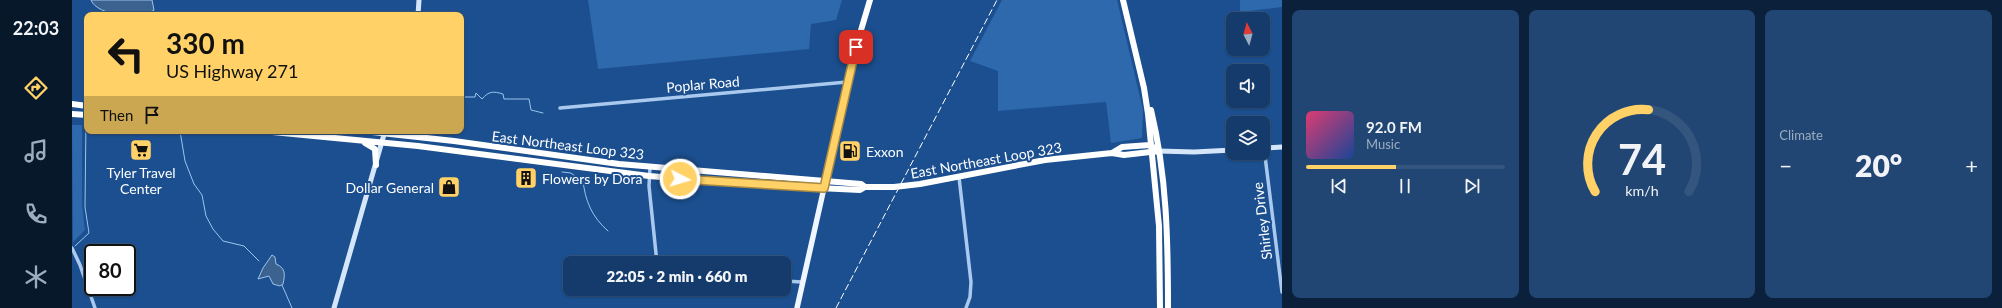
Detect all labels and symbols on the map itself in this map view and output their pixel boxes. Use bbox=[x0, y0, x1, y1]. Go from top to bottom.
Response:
north arrow bbox=[1226, 12, 1270, 56]
pin bbox=[839, 30, 873, 64]
street label: Poplar Road bbox=[666, 72, 740, 96]
street label: East Northeast Loop 323 bbox=[491, 127, 645, 163]
supermarket icon: Tyler Travel Center bbox=[128, 137, 154, 163]
fuel station icon: Exxon bbox=[837, 138, 863, 164]
street label: East Northeast Loop 323 bbox=[909, 138, 1063, 182]
place label: Exxon bbox=[866, 143, 903, 160]
position arrow bbox=[659, 158, 701, 200]
place label: Tyler Travel Center bbox=[106, 164, 176, 197]
building icon: Flowers by Dora bbox=[513, 165, 539, 191]
place label: Flowers by Dora bbox=[542, 170, 643, 187]
shop icon: Dollar General bbox=[436, 174, 462, 200]
place label: Dollar General bbox=[346, 179, 434, 196]
street label: Shirley Drive bbox=[1249, 181, 1275, 261]
speed limit sign: 80 bbox=[84, 244, 136, 296]

